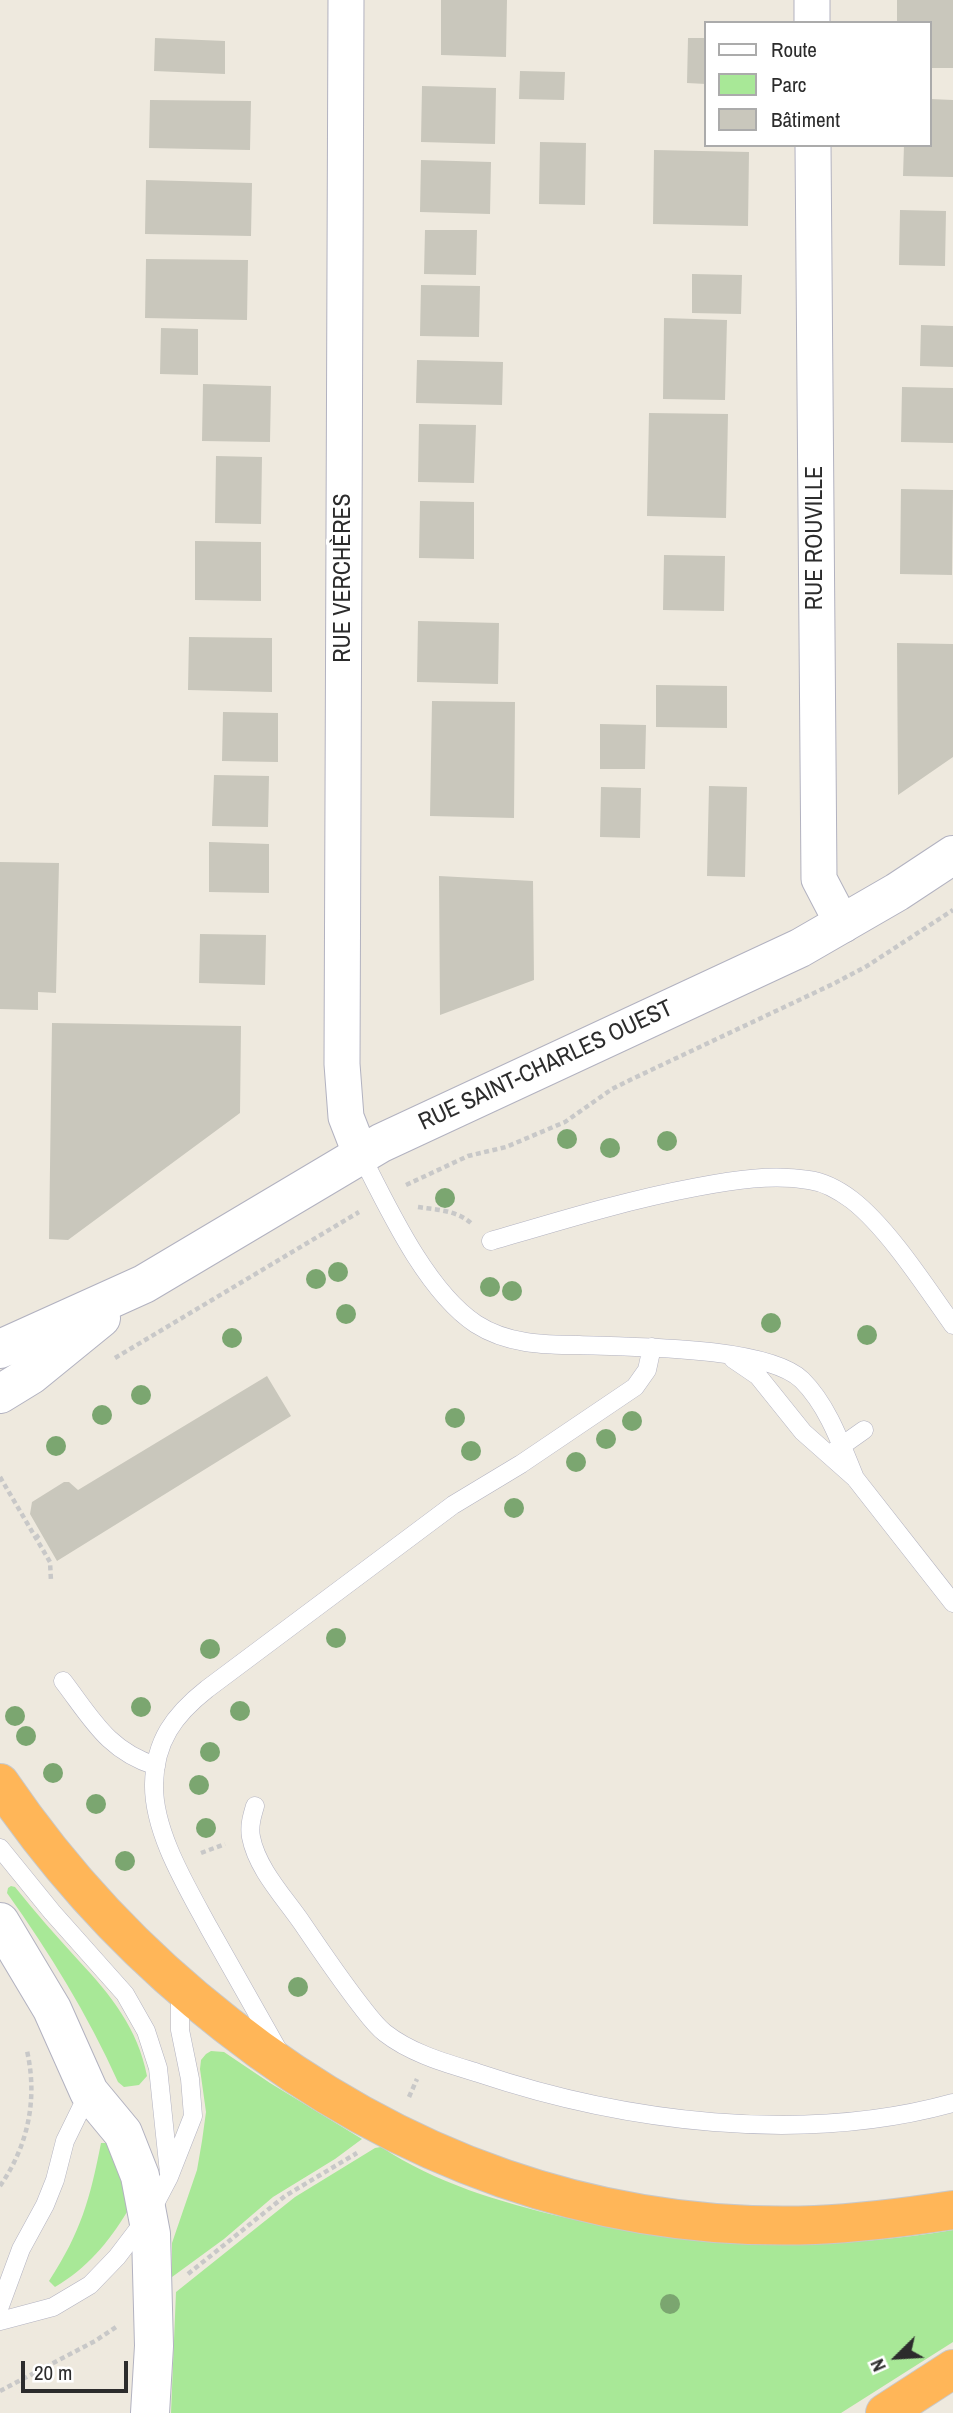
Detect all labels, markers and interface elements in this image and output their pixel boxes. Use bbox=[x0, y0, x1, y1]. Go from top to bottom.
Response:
legend bbox=[704, 21, 932, 147]
text: Route bbox=[771, 35, 817, 64]
text: Parc bbox=[771, 70, 806, 99]
text: Bâtiment bbox=[771, 105, 840, 134]
street label: RUE ROUVILLE bbox=[802, 466, 830, 610]
street label: RUE VERCHÈRES bbox=[330, 493, 358, 663]
street label: RUE SAINT-CHARLES OUEST bbox=[415, 994, 677, 1138]
north arrow bbox=[862, 2322, 932, 2392]
scale bar bbox=[24, 2346, 131, 2390]
text: N bbox=[864, 2355, 892, 2376]
text: 20 m bbox=[34, 2358, 72, 2387]

